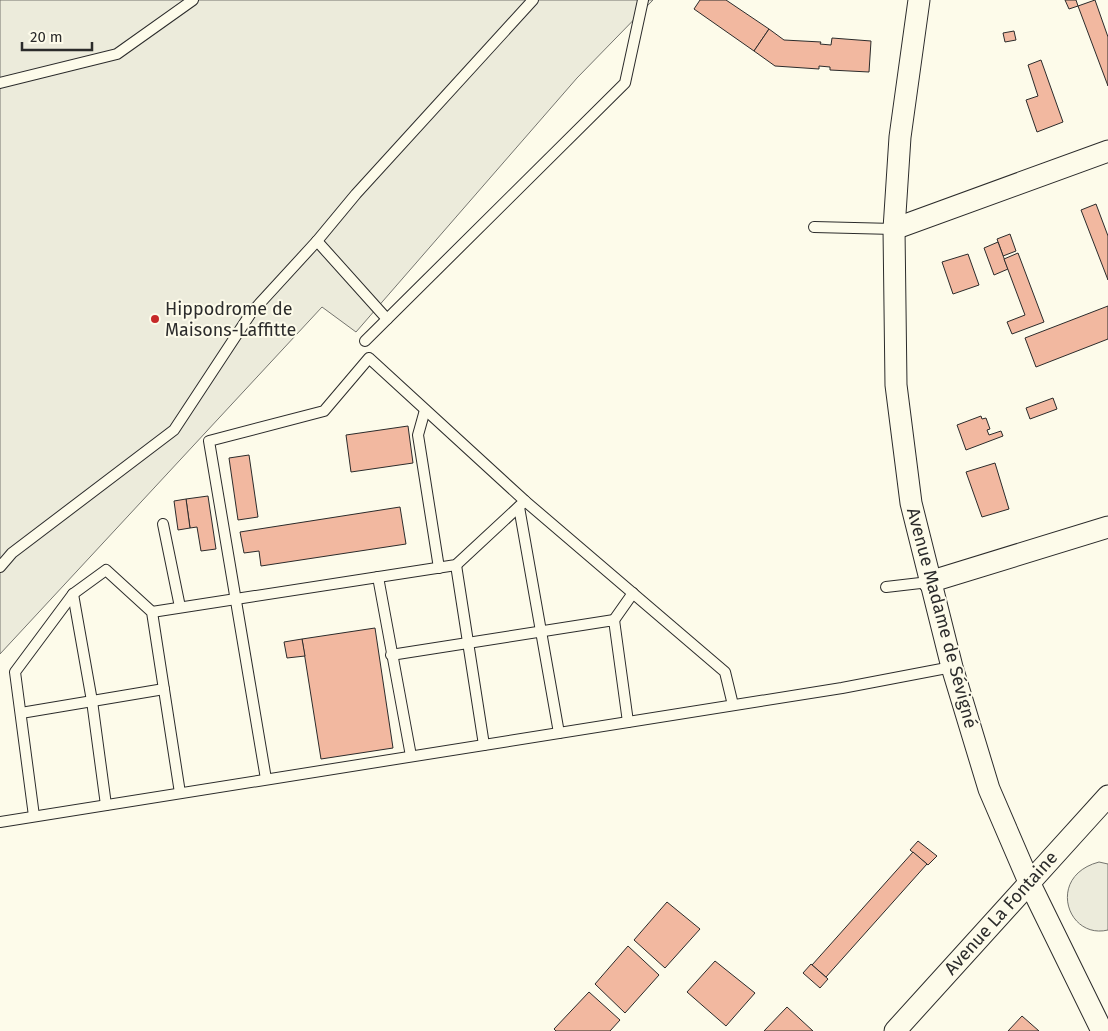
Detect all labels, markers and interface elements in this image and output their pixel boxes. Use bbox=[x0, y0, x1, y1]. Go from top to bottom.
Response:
scale bar bbox=[22, 20, 92, 52]
text: 20 m bbox=[30, 28, 63, 46]
place label: Hippodrome de Maisons-Laffitte bbox=[165, 298, 296, 341]
marker: Hippodrome de Maisons-Laffitte bbox=[149, 313, 161, 325]
street label: Avenue Madame de Sévigné bbox=[902, 505, 982, 731]
street label: Avenue La Fontaine bbox=[940, 847, 1062, 979]

